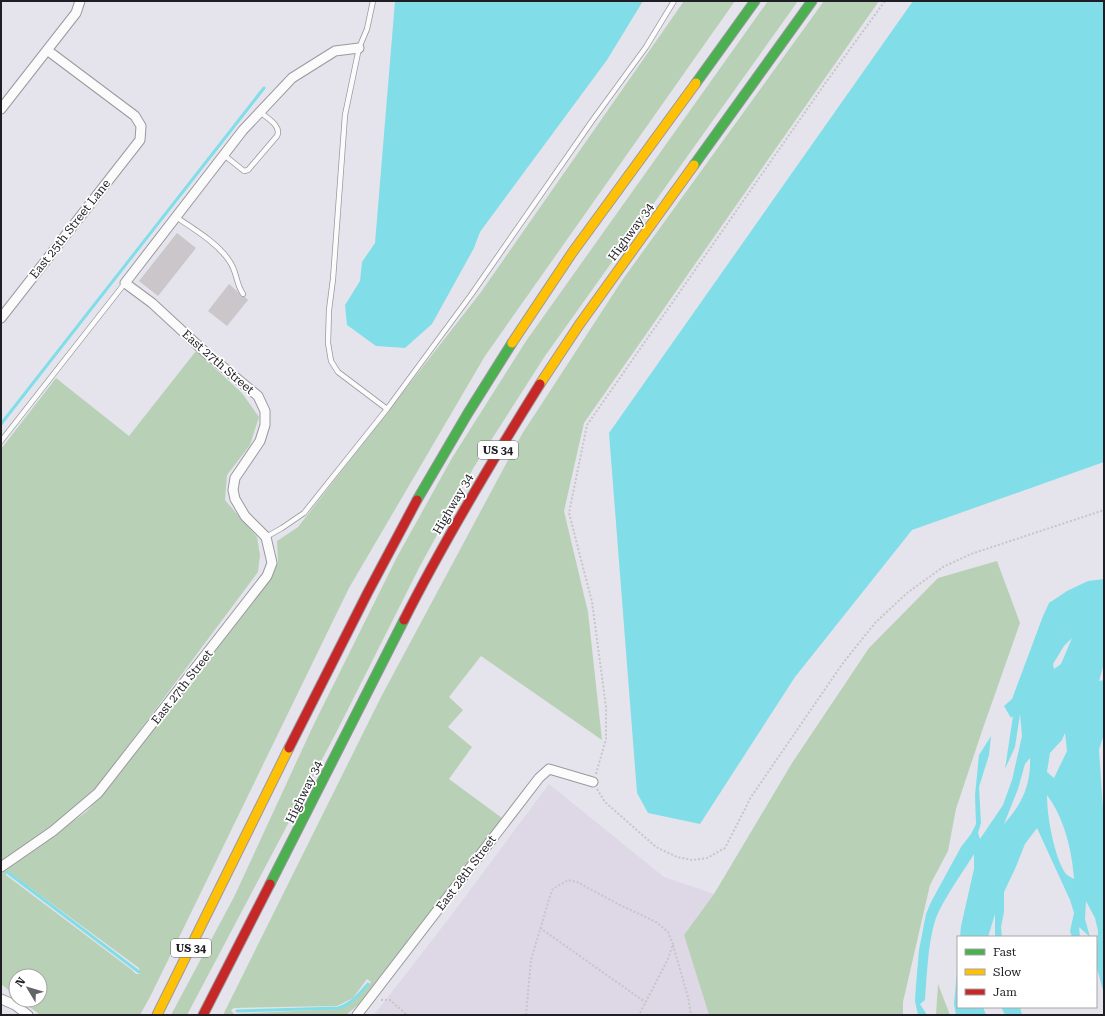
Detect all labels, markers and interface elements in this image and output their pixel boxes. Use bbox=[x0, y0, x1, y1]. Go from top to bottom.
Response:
street label: East 25th Street Lane bbox=[27, 176, 113, 281]
street label: Highway 34 bbox=[605, 200, 657, 264]
street label: East 27th Street bbox=[179, 327, 257, 397]
road number: US 34 bbox=[478, 441, 518, 459]
street label: Highway 34 bbox=[430, 471, 476, 537]
street label: East 27th Street bbox=[149, 647, 216, 727]
street label: Highway 34 bbox=[283, 758, 325, 826]
street label: East 28th Street bbox=[433, 832, 499, 913]
legend bbox=[957, 936, 1097, 1008]
road number: US 34 bbox=[171, 939, 211, 957]
text: Fast bbox=[993, 945, 1017, 959]
text: Slow bbox=[993, 965, 1021, 979]
north arrow bbox=[8, 968, 48, 1008]
text: N bbox=[13, 974, 29, 989]
text: Jam bbox=[993, 985, 1017, 999]

